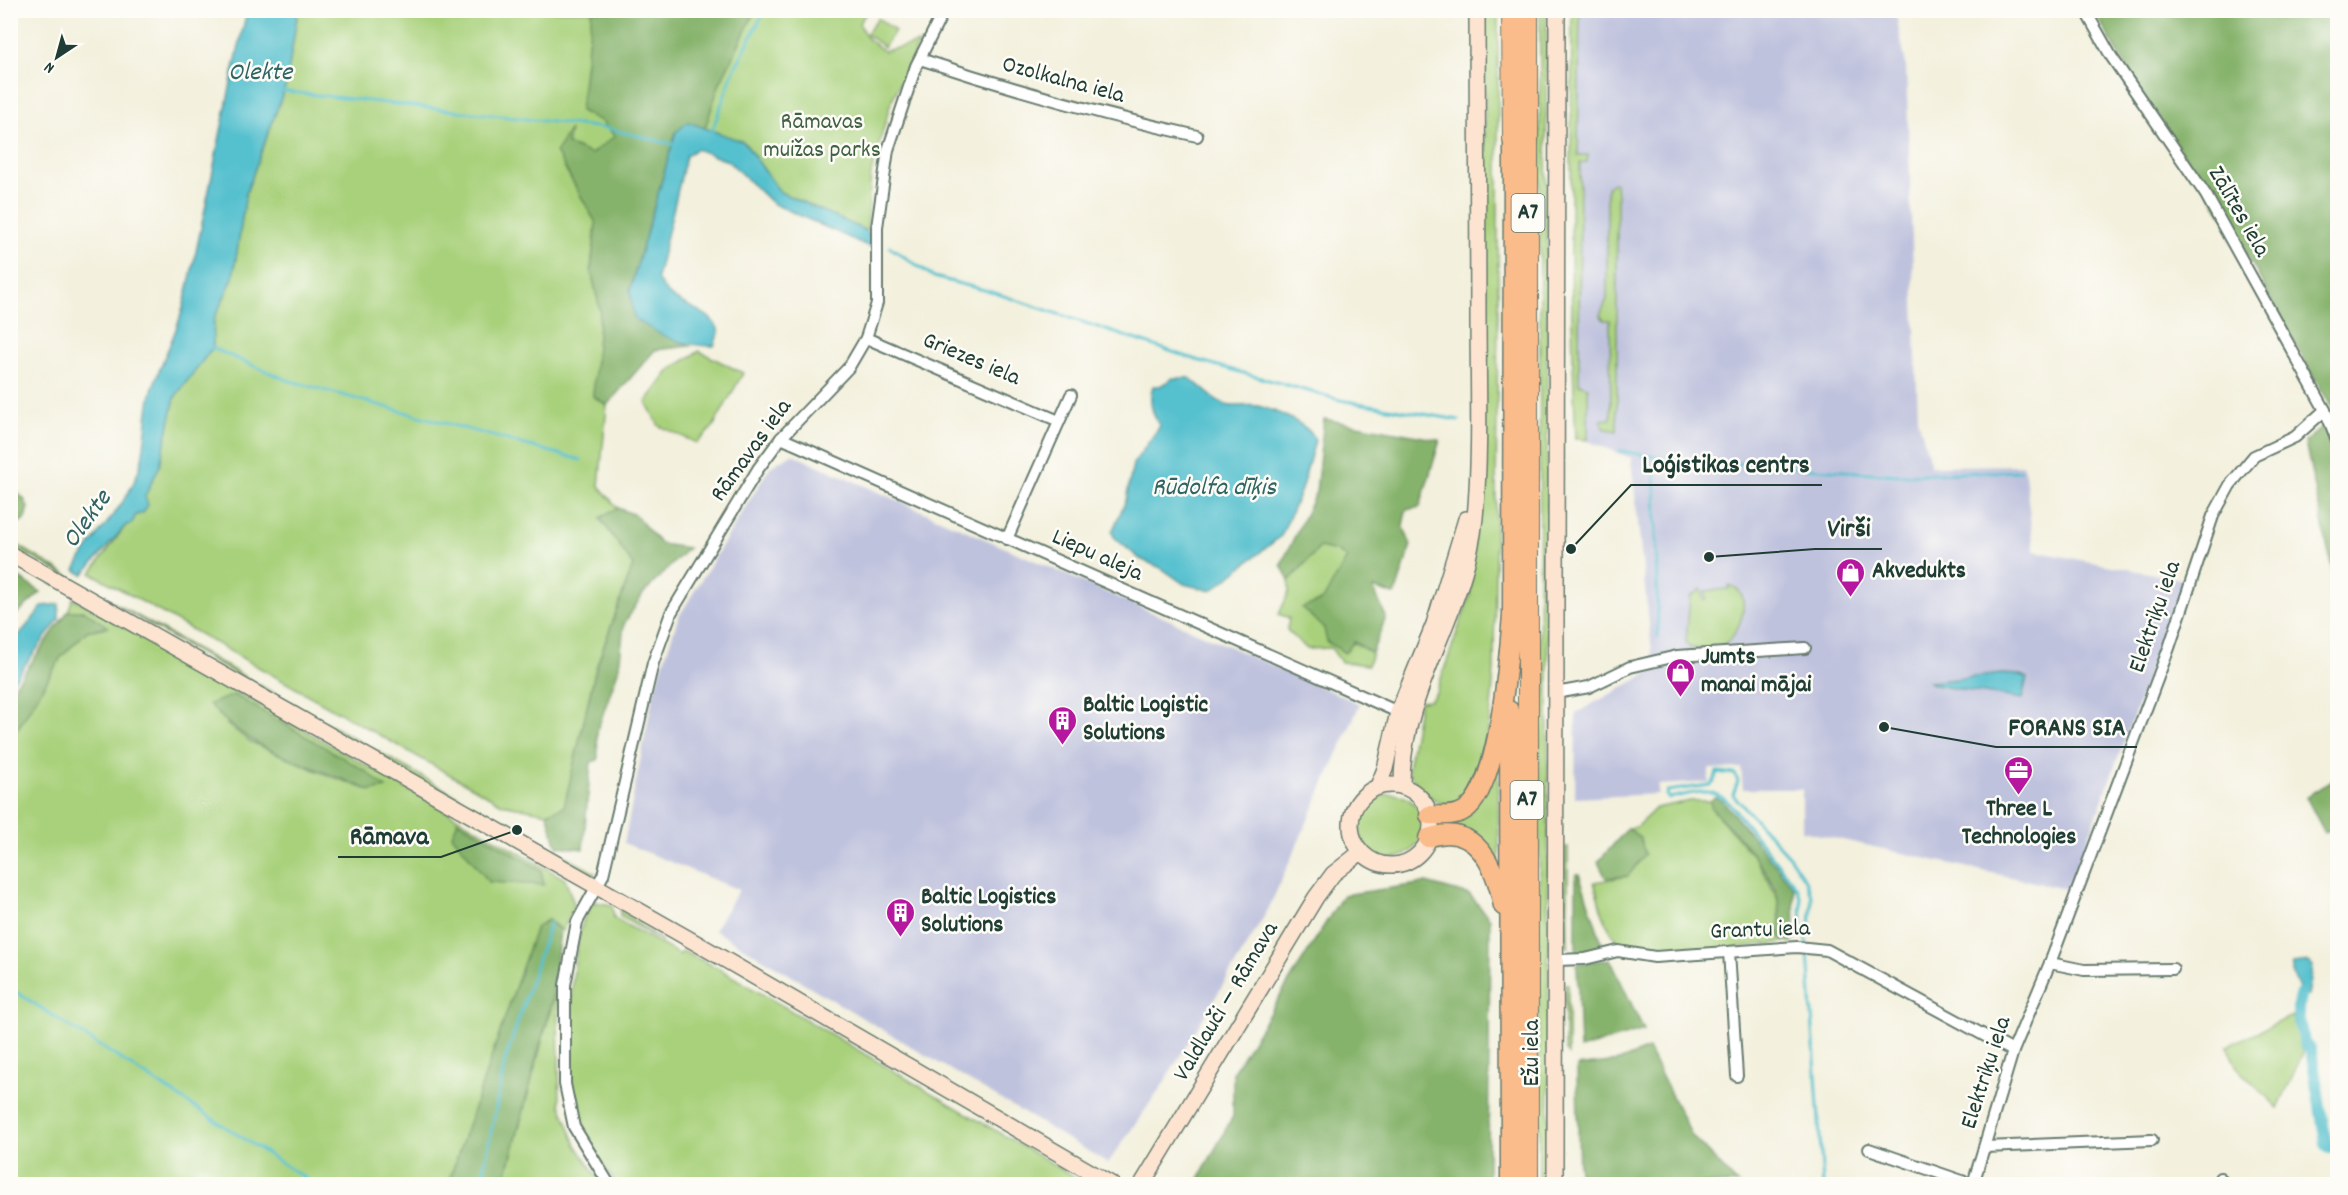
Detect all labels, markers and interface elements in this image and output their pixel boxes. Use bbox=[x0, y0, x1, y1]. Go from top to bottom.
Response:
north arrow bbox=[27, 27, 87, 87]
street label: Ozolkalna iela bbox=[998, 48, 1129, 114]
text: N bbox=[40, 55, 60, 79]
water label: Olekte bbox=[228, 55, 294, 92]
park label: Rāmavas muižas parks bbox=[763, 106, 881, 168]
street label: Zālītes iela bbox=[2198, 160, 2278, 264]
road number: A7 bbox=[1512, 194, 1544, 232]
street label: Griezes iela bbox=[917, 324, 1026, 396]
street label: Rāmavas iela bbox=[703, 392, 802, 510]
callout: Loģistikas centrs bbox=[1631, 441, 1822, 485]
text: Loģistikas centrs bbox=[1642, 448, 1810, 485]
water label: Rūdolfa dīķis bbox=[1152, 470, 1277, 507]
water label: Olekte bbox=[54, 482, 123, 557]
callout: Virši bbox=[1815, 505, 1882, 549]
text: Virši bbox=[1828, 512, 1871, 549]
street label: Liepu aleja bbox=[1046, 521, 1149, 592]
place label: Akvedukts bbox=[1872, 555, 1966, 589]
shop icon: Akvedukts bbox=[1835, 556, 1867, 598]
street label: Elektriķu iela bbox=[2121, 556, 2191, 678]
place label: Jumts manai mājai bbox=[1701, 641, 1812, 703]
shop icon: Jumts manai mājai bbox=[1664, 656, 1696, 698]
place label: Baltic Logistic Solutions bbox=[1083, 689, 1208, 751]
callout: FORANS SIA bbox=[1996, 703, 2137, 747]
building icon: Baltic Logistic Solutions bbox=[1046, 704, 1078, 746]
text: FORANS SIA bbox=[2008, 711, 2126, 748]
office icon: Three L Technologies bbox=[2003, 754, 2035, 796]
road number: A7 bbox=[1510, 781, 1544, 819]
place label: Three L Technologies bbox=[1962, 793, 2076, 855]
callout: Rāmava bbox=[338, 813, 441, 857]
text: Rāmava bbox=[350, 820, 429, 857]
place label: Baltic Logistics Solutions bbox=[921, 881, 1056, 943]
building icon: Baltic Logistics Solutions bbox=[884, 896, 916, 938]
street label: Grantu iela bbox=[1709, 912, 1811, 950]
street label: Valdlauči — Rāmava bbox=[1166, 915, 1289, 1088]
street label: Elektriķu iela bbox=[1953, 1012, 2021, 1134]
street label: Ežu iela bbox=[1516, 1019, 1550, 1086]

